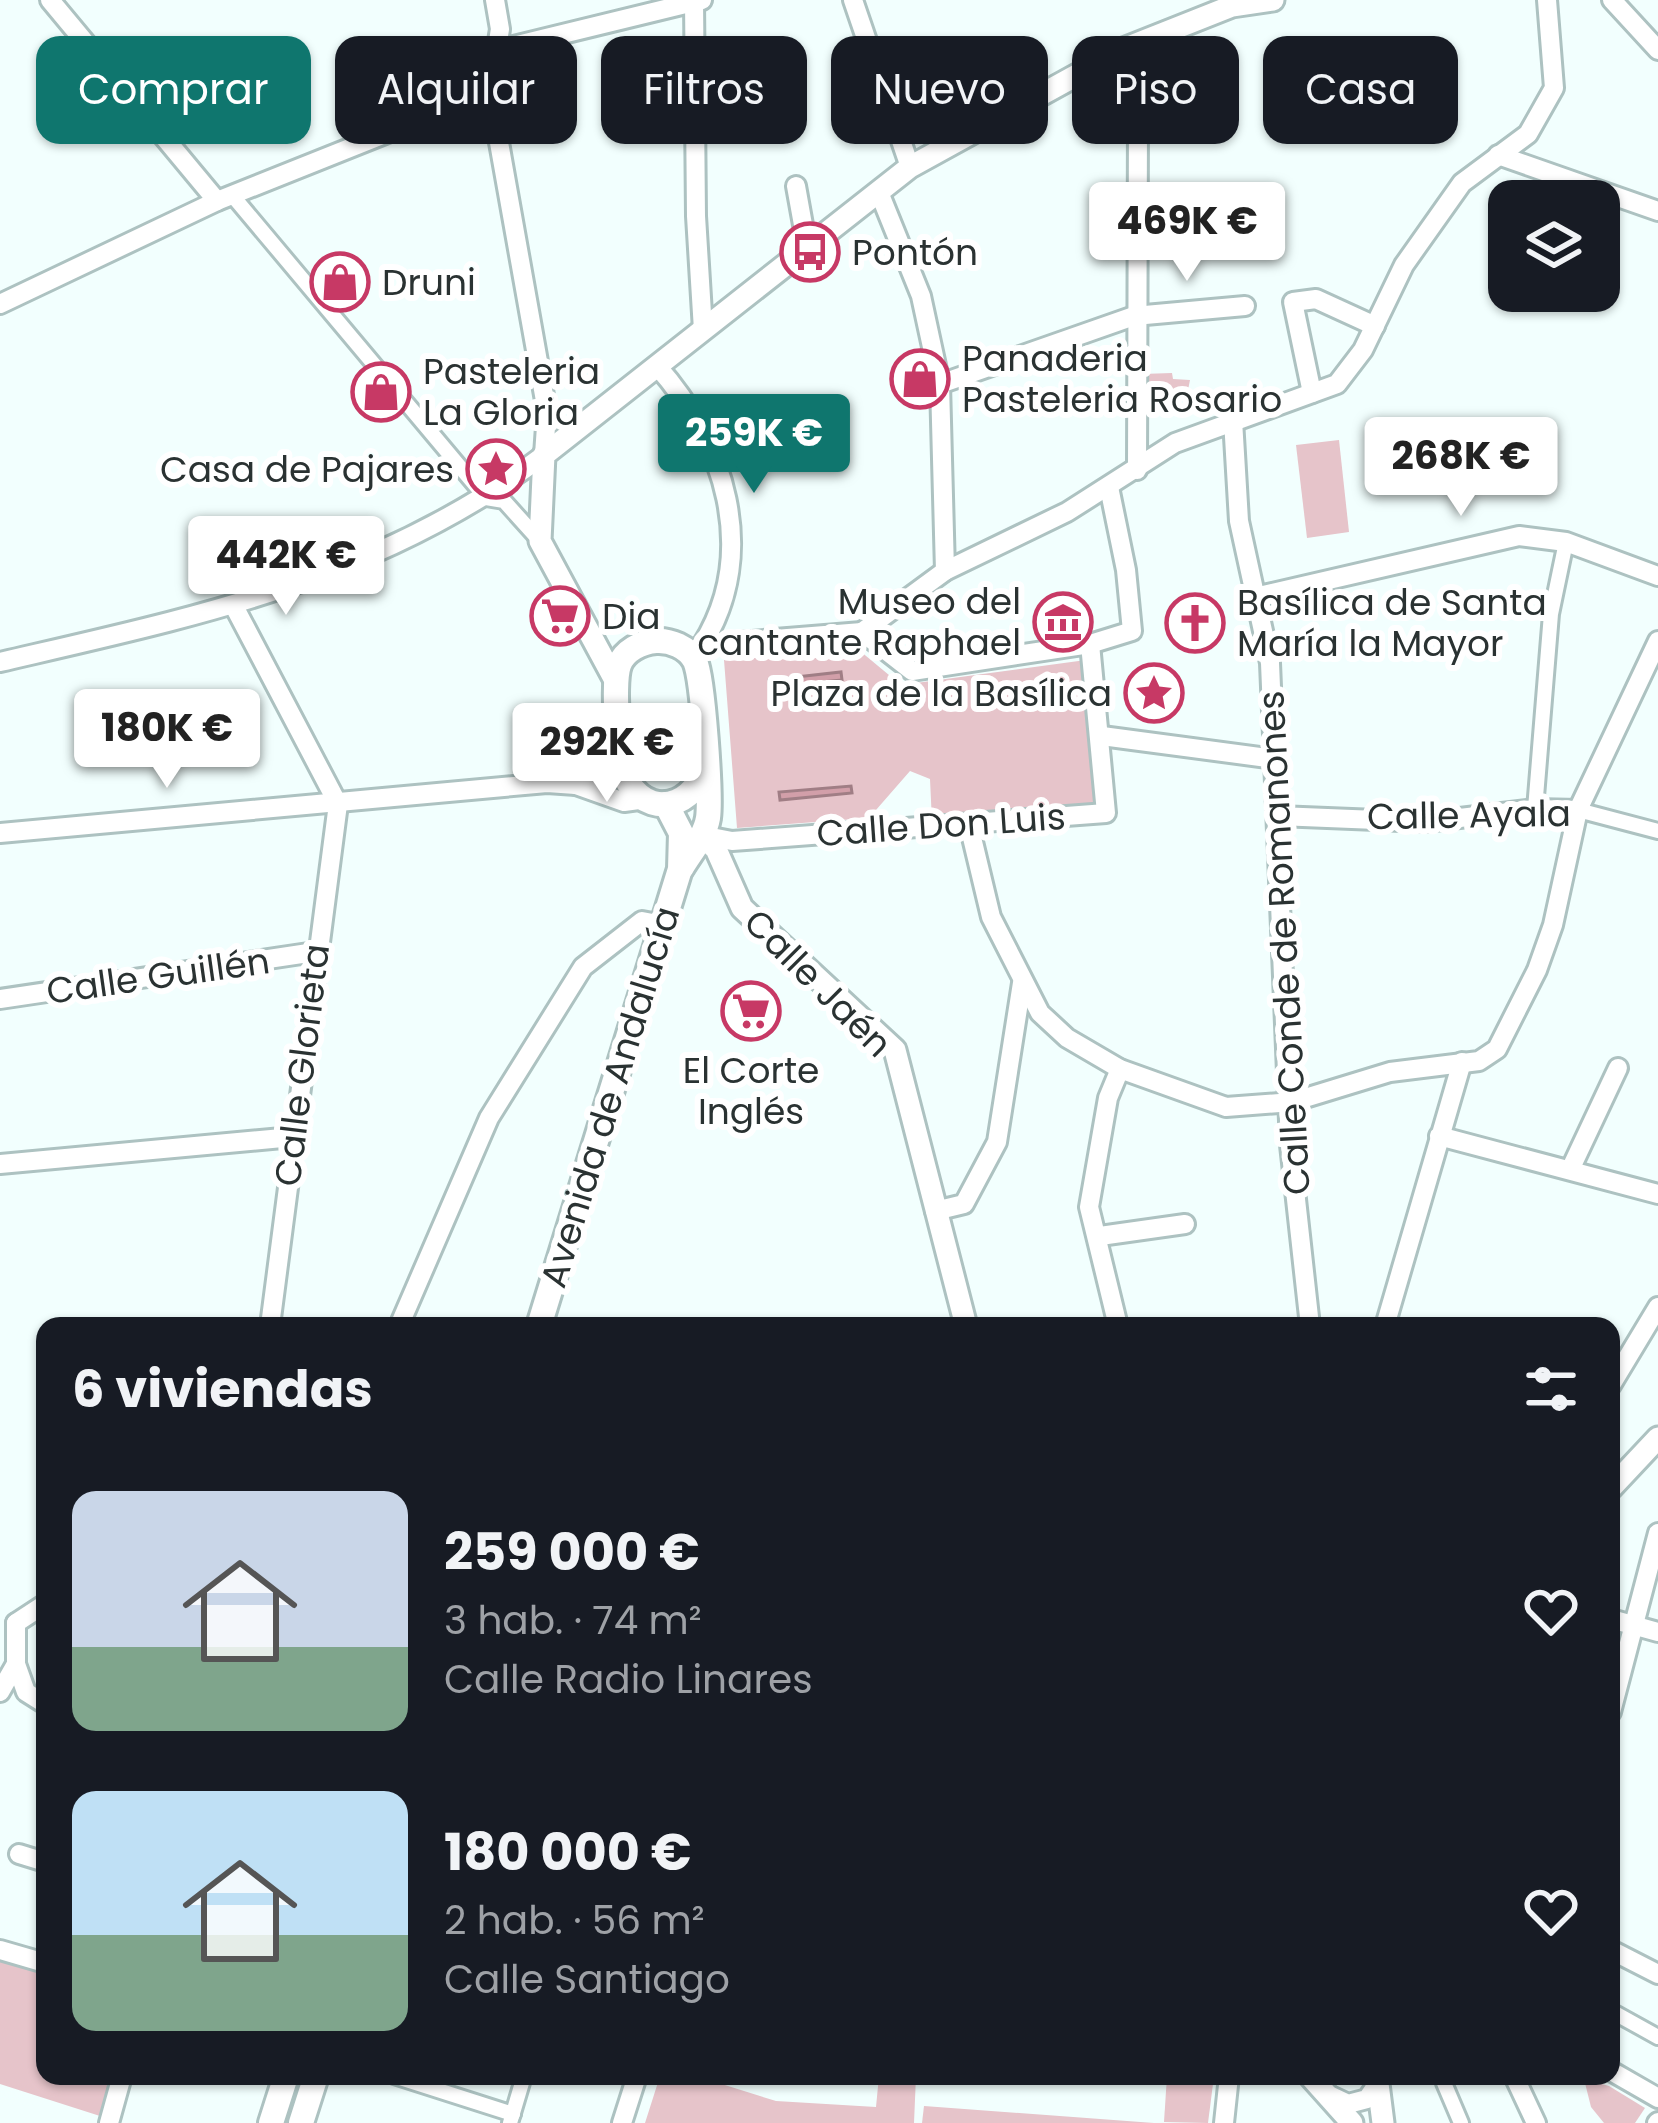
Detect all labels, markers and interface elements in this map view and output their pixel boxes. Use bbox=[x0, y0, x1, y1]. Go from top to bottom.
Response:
chip: Comprar bbox=[36, 36, 311, 144]
chip: Alquilar bbox=[335, 36, 577, 144]
chip: Filtros bbox=[601, 36, 807, 144]
chip: Nuevo bbox=[831, 36, 1048, 144]
chip: Piso bbox=[1072, 36, 1239, 144]
chip: Casa bbox=[1263, 36, 1458, 144]
map controls bbox=[1488, 180, 1620, 312]
button: layers bbox=[1488, 180, 1620, 312]
pin: 469K € bbox=[1089, 182, 1285, 284]
text: 469K € bbox=[1116, 193, 1258, 248]
bus stop icon: Pontón bbox=[779, 221, 841, 283]
place label: Pontón bbox=[852, 227, 978, 278]
shop icon: Druni bbox=[309, 251, 371, 313]
place label: Druni bbox=[382, 257, 476, 308]
place label: Panaderia Pasteleria Rosario bbox=[962, 333, 1282, 425]
place label: Pasteleria La Gloria bbox=[423, 346, 600, 438]
shop icon: Panaderia Pasteleria Rosario bbox=[889, 348, 951, 410]
shop icon: Pasteleria La Gloria bbox=[350, 361, 412, 423]
pin: 259K € bbox=[656, 394, 852, 496]
text: 259K € bbox=[685, 405, 823, 460]
pin: 268K € bbox=[1363, 417, 1559, 519]
text: 268K € bbox=[1392, 428, 1530, 483]
place icon: Casa de Pajares bbox=[465, 438, 527, 500]
place label: Casa de Pajares bbox=[160, 444, 454, 495]
pin: 442K € bbox=[188, 516, 384, 618]
text: 442K € bbox=[215, 527, 357, 582]
place label: Museo del cantante Raphael bbox=[697, 576, 1021, 668]
place label: Basílica de Santa María la Mayor bbox=[1237, 577, 1547, 669]
supermarket icon: Dia bbox=[529, 585, 591, 647]
place label: Dia bbox=[602, 591, 661, 642]
museum icon: Museo del cantante Raphael bbox=[1032, 591, 1094, 653]
church icon: Basílica de Santa María la Mayor bbox=[1164, 592, 1226, 654]
place icon: Plaza de la Basílica bbox=[1123, 662, 1185, 724]
place label: Plaza de la Basílica bbox=[771, 668, 1112, 719]
pin: 180K € bbox=[69, 689, 265, 791]
street label: Calle Conde de Romanones bbox=[1245, 690, 1323, 1196]
text: 180K € bbox=[101, 700, 233, 755]
pin: 292K € bbox=[509, 703, 705, 805]
text: 292K € bbox=[539, 714, 675, 769]
street label: Calle Ayala bbox=[1367, 788, 1571, 842]
street label: Calle Don Luis bbox=[815, 791, 1067, 859]
street label: Calle Jaén bbox=[733, 898, 903, 1068]
street label: Avenida de Andalucía bbox=[528, 900, 692, 1294]
street label: Calle Guillén bbox=[43, 935, 273, 1017]
street label: Calle Glorieta bbox=[262, 941, 342, 1189]
supermarket icon: El Corte Inglés bbox=[720, 980, 782, 1042]
place label: El Corte Inglés bbox=[683, 1045, 819, 1137]
text: 6 viviendas bbox=[72, 1353, 373, 1425]
icon: filters bbox=[1518, 1356, 1584, 1422]
text: 259 000 € bbox=[444, 1516, 700, 1588]
icon: home bbox=[168, 1539, 312, 1683]
icon: heart bbox=[1518, 1578, 1584, 1644]
text: 3 hab. · 74 m² bbox=[444, 1593, 702, 1648]
text: Calle Radio Linares bbox=[444, 1652, 813, 1707]
text: 180 000 € bbox=[444, 1816, 691, 1888]
icon: home bbox=[168, 1839, 312, 1983]
icon: heart bbox=[1518, 1878, 1584, 1944]
text: 2 hab. · 56 m² bbox=[444, 1893, 705, 1948]
text: Calle Santiago bbox=[444, 1952, 730, 2007]

